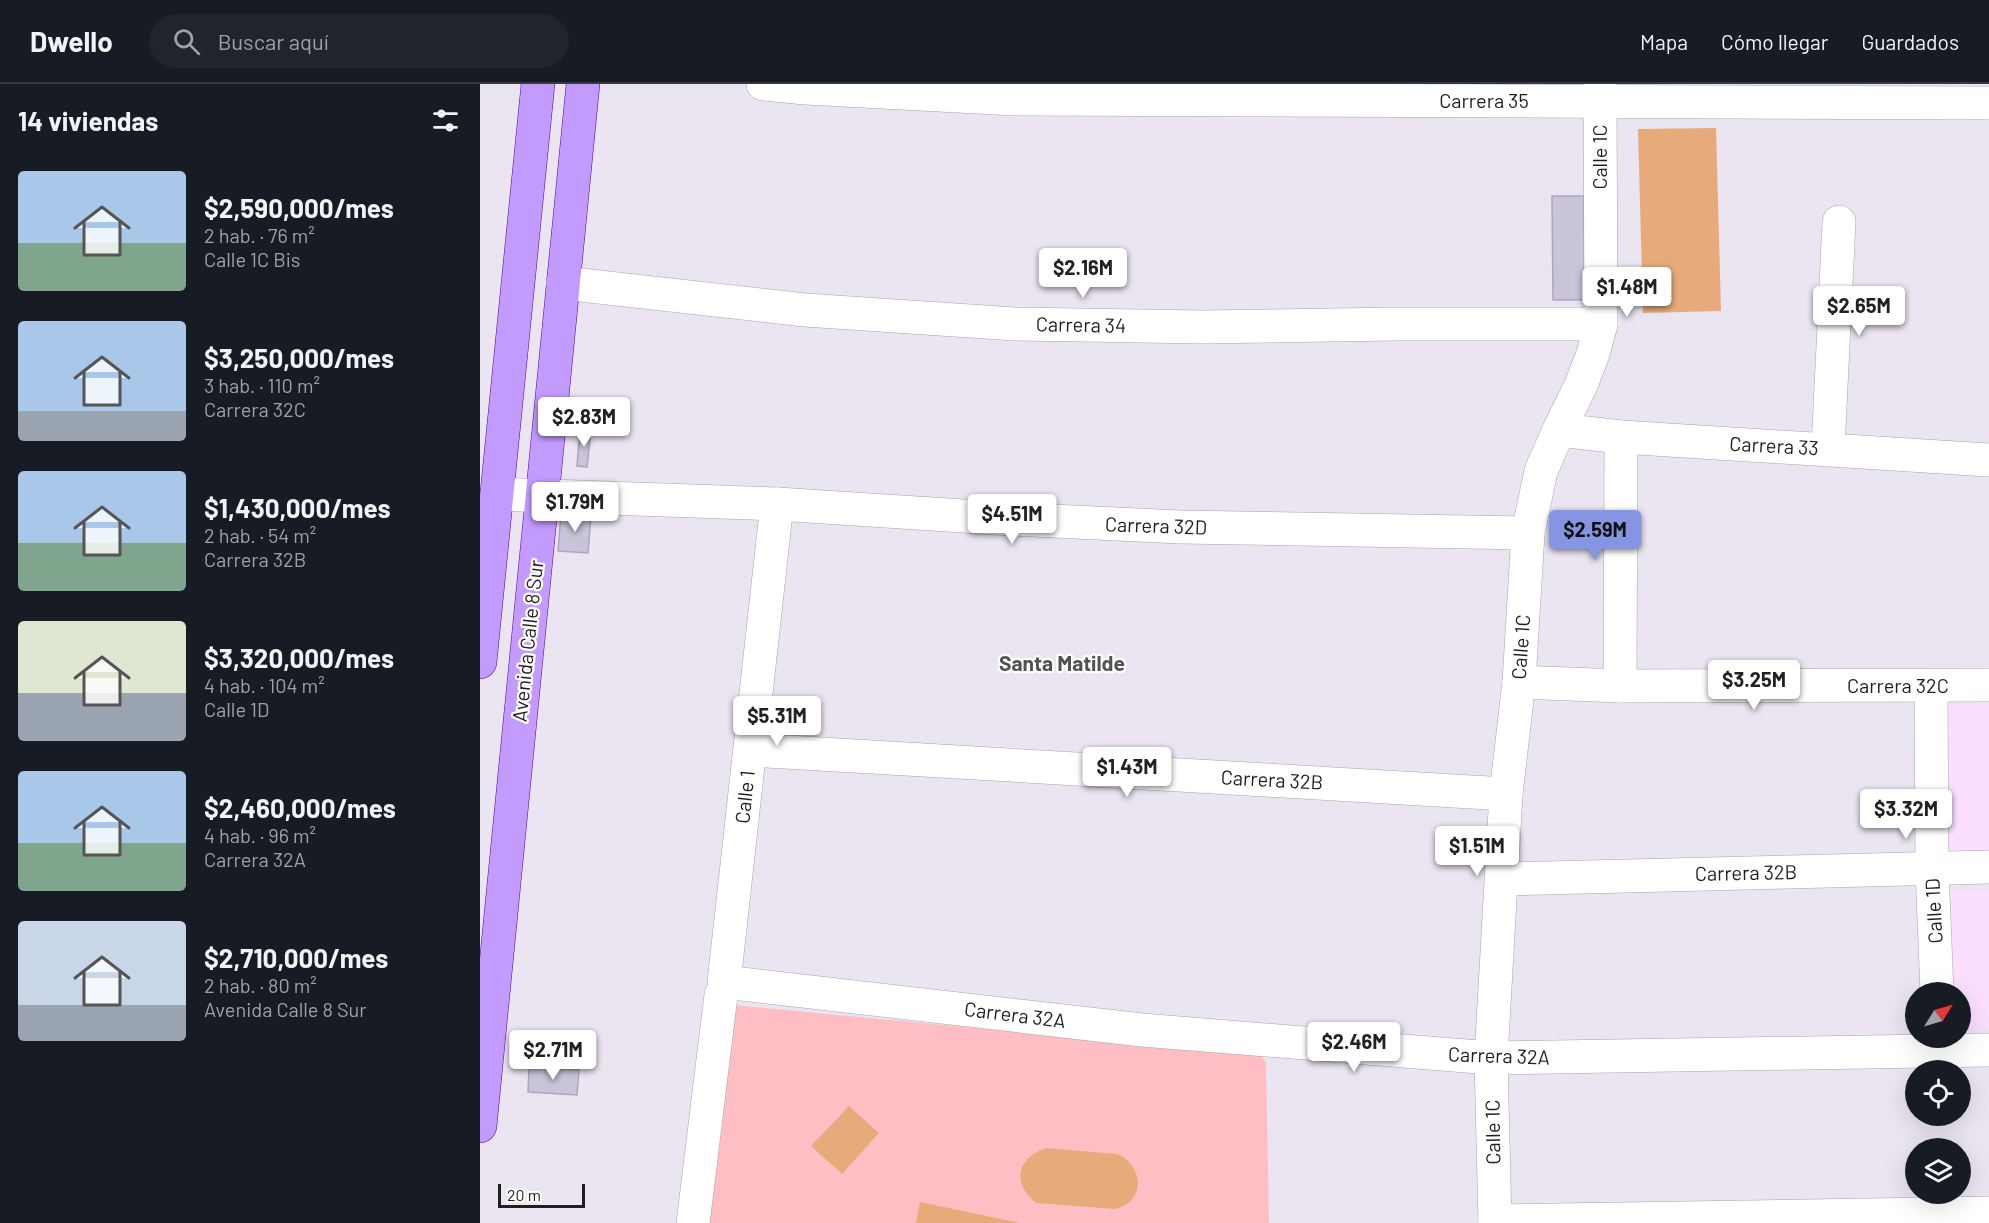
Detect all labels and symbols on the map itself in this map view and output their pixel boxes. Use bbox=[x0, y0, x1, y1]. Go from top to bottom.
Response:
street label: Carrera 35 bbox=[1439, 88, 1529, 112]
street label: Calle 1C bbox=[1587, 124, 1611, 190]
pin: $2.16M bbox=[1034, 248, 1132, 299]
pin: $1.48M bbox=[1578, 267, 1676, 318]
pin: $2.65M bbox=[1810, 286, 1908, 337]
street label: Carrera 34 bbox=[1036, 311, 1126, 337]
pin: $2.83M bbox=[535, 397, 633, 448]
street label: Carrera 33 bbox=[1729, 431, 1819, 459]
pin: $1.79M bbox=[526, 482, 624, 533]
pin: $4.51M bbox=[963, 494, 1061, 545]
pin: $2.59M bbox=[1546, 510, 1644, 561]
street label: Carrera 32D bbox=[1105, 511, 1208, 539]
street label: Avenida Calle 8 Sur bbox=[507, 559, 547, 723]
street label: Calle 1C bbox=[1506, 614, 1534, 680]
district label: Santa Matilde bbox=[999, 650, 1125, 675]
pin: $3.25M bbox=[1705, 660, 1803, 711]
street label: Carrera 32C bbox=[1847, 673, 1949, 697]
pin: $5.31M bbox=[728, 696, 826, 747]
pin: $1.43M bbox=[1078, 747, 1176, 798]
street label: Carrera 32B bbox=[1220, 764, 1324, 794]
street label: Calle 1 bbox=[729, 769, 759, 825]
pin: $3.32M bbox=[1857, 789, 1955, 840]
pin: $1.51M bbox=[1428, 826, 1526, 877]
street label: Carrera 32B bbox=[1695, 859, 1797, 885]
street label: Calle 1D bbox=[1919, 878, 1947, 944]
north arrow bbox=[1905, 982, 1971, 1048]
street label: Carrera 32A bbox=[963, 996, 1067, 1032]
pin: $2.46M bbox=[1305, 1022, 1403, 1073]
pin: $2.71M bbox=[504, 1030, 602, 1081]
street label: Carrera 32A bbox=[1448, 1041, 1550, 1069]
street label: Calle 1C bbox=[1479, 1099, 1505, 1165]
scale bar bbox=[498, 1181, 585, 1208]

